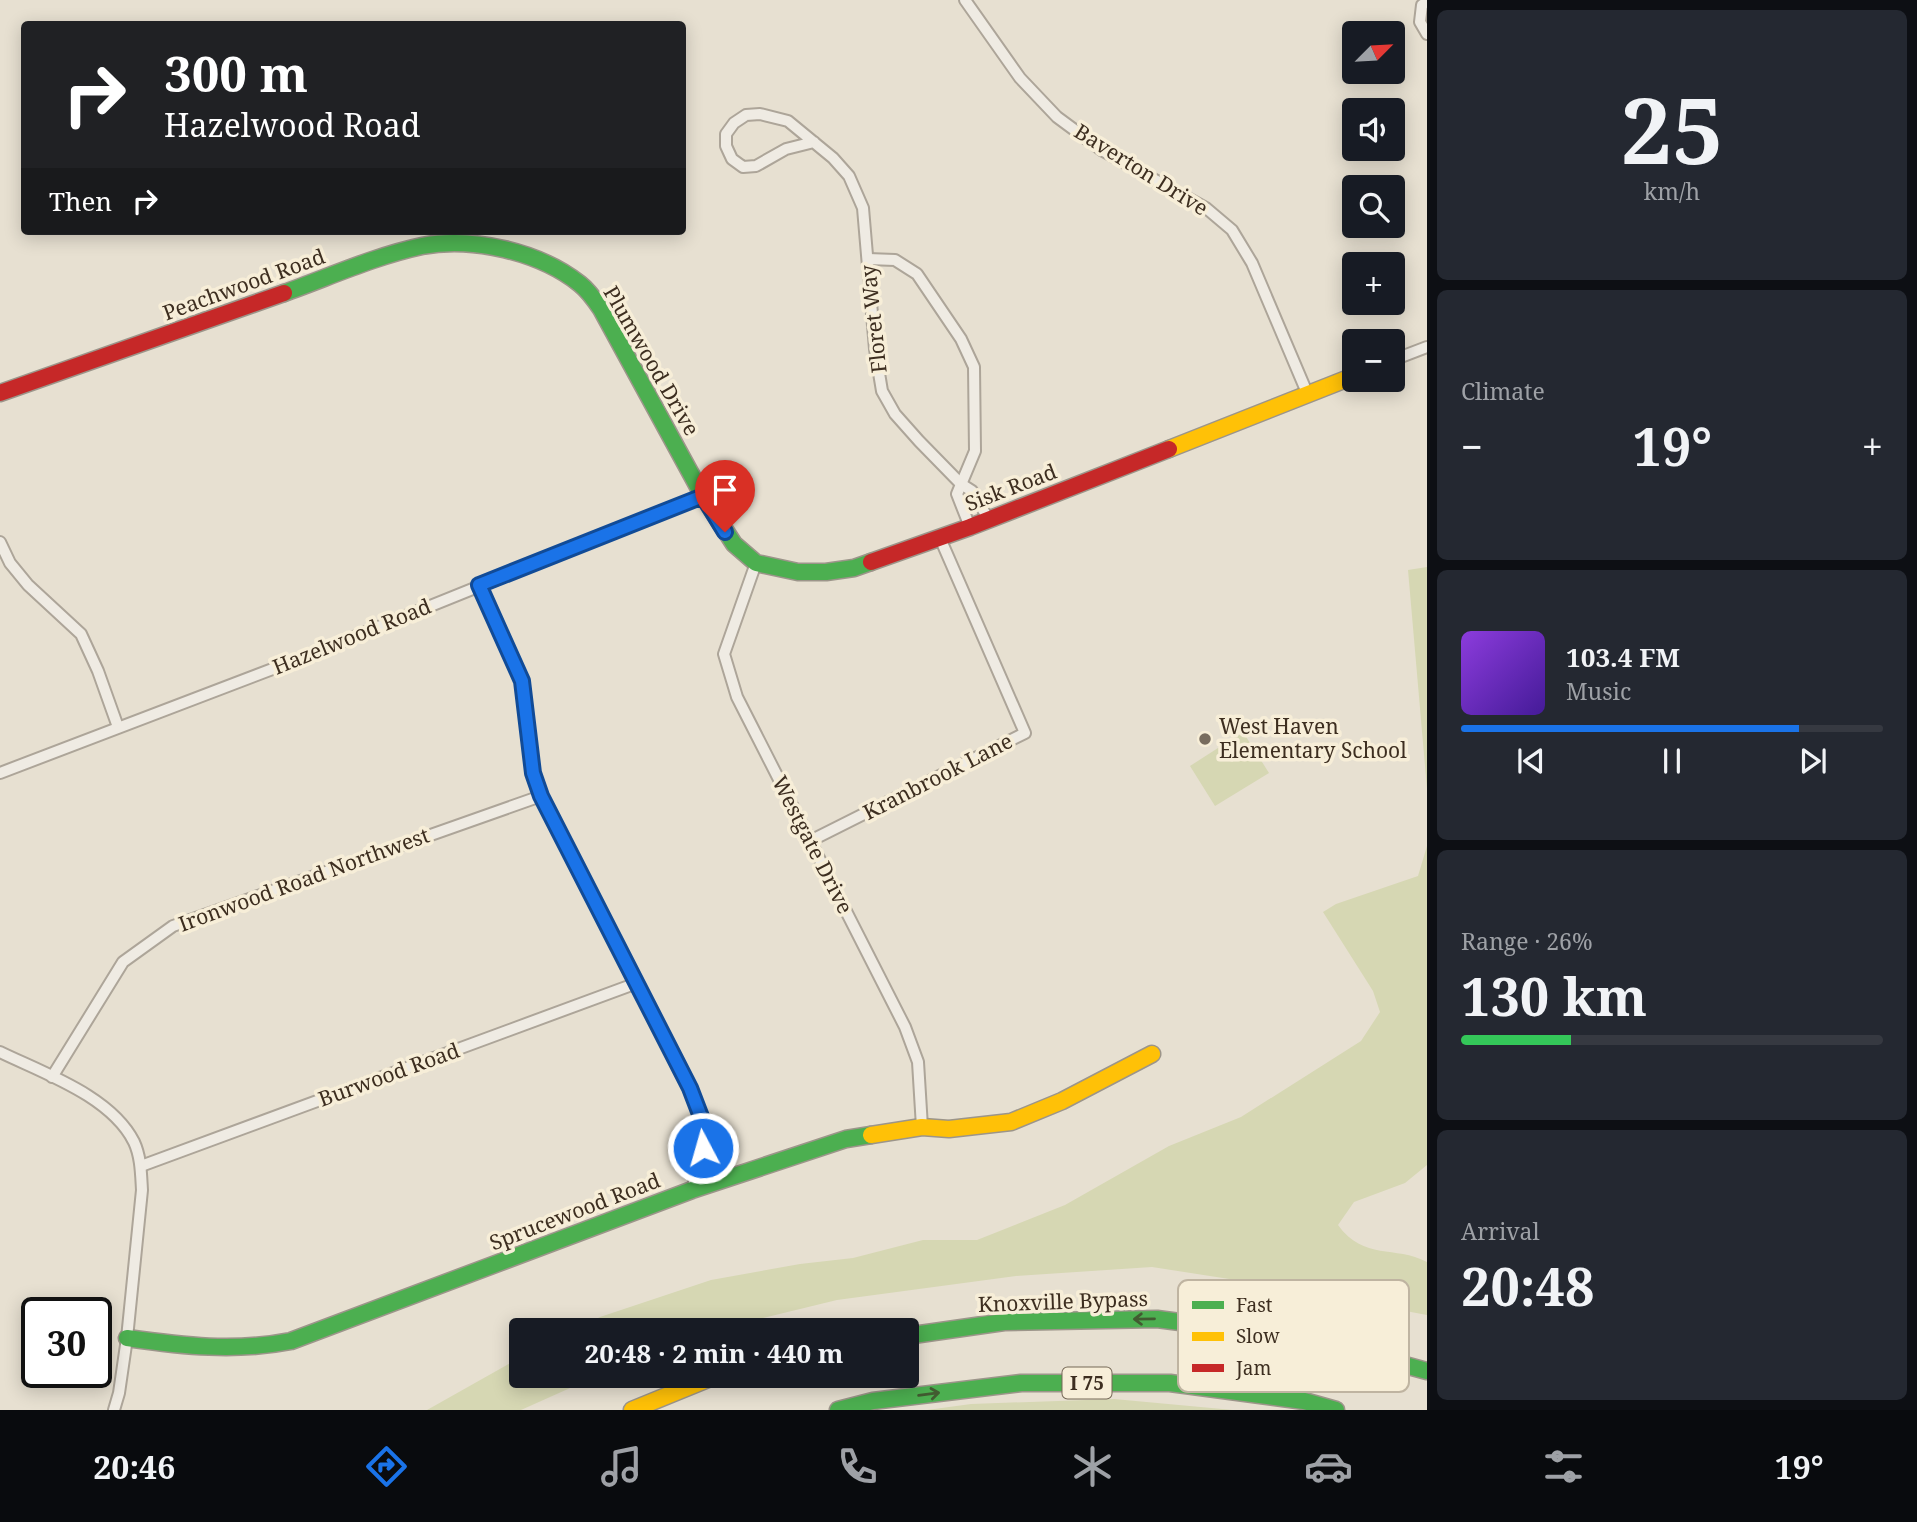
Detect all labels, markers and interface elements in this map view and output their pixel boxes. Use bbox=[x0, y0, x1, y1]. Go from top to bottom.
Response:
north arrow bbox=[1342, 21, 1405, 84]
map controls bbox=[1342, 21, 1405, 392]
text: 300 m bbox=[164, 40, 308, 106]
icon: right bbox=[49, 49, 140, 140]
text: 25 bbox=[1621, 67, 1723, 191]
button: sound bbox=[1342, 98, 1405, 161]
text: Hazelwood Road bbox=[164, 103, 420, 146]
street label: Baverton Drive bbox=[1069, 117, 1214, 221]
button: search bbox=[1342, 175, 1405, 238]
text: km/h bbox=[1644, 175, 1700, 207]
icon: right bbox=[126, 182, 164, 220]
text: Then bbox=[49, 183, 112, 219]
street label: Peachwood Road bbox=[159, 242, 329, 326]
button: + bbox=[1342, 252, 1405, 315]
street label: Floret Way bbox=[853, 263, 893, 375]
street label: Plumwood Drive bbox=[598, 281, 706, 440]
button: − bbox=[1342, 329, 1405, 392]
text: Climate bbox=[1461, 375, 1545, 407]
text: 19° bbox=[1633, 410, 1712, 481]
text: − bbox=[1461, 420, 1483, 472]
text: + bbox=[1862, 420, 1883, 472]
street label: Sisk Road bbox=[961, 457, 1061, 517]
pin bbox=[695, 460, 755, 532]
icon: arrive bbox=[706, 471, 744, 509]
street label: Hazelwood Road bbox=[268, 592, 435, 681]
text: 103.4 FM bbox=[1566, 639, 1680, 675]
text: Music bbox=[1566, 675, 1631, 707]
place label: West Haven Elementary School bbox=[1219, 712, 1407, 764]
street label: Kranbrook Lane bbox=[858, 726, 1017, 826]
marker: West Haven Elementary School bbox=[1197, 731, 1213, 747]
icon: previous bbox=[1512, 742, 1550, 780]
icon: pause bbox=[1653, 742, 1691, 780]
icon: next bbox=[1794, 742, 1832, 780]
street label: Westgate Drive bbox=[766, 771, 860, 918]
street label: Ironwood Road Northwest bbox=[174, 821, 433, 938]
text: Range · 26% bbox=[1461, 925, 1593, 957]
text: 130 km bbox=[1461, 960, 1647, 1031]
street label: Burwood Road bbox=[314, 1036, 463, 1113]
position arrow bbox=[666, 1111, 740, 1185]
street label: Sprucewood Road bbox=[485, 1166, 664, 1256]
text: Arrival bbox=[1461, 1215, 1540, 1247]
text: 20:48 bbox=[1461, 1250, 1594, 1321]
legend bbox=[1178, 1280, 1409, 1392]
street label: Knoxville Bypass bbox=[978, 1284, 1148, 1318]
text: Fast bbox=[1236, 1292, 1273, 1318]
speed limit sign: 30 bbox=[21, 1297, 112, 1388]
one-way arrow bbox=[1132, 1312, 1155, 1326]
text: Slow bbox=[1236, 1323, 1280, 1349]
text: 20:48 · 2 min · 440 m bbox=[584, 1335, 844, 1371]
text: Jam bbox=[1235, 1355, 1271, 1381]
road number: I 75 bbox=[1062, 1368, 1112, 1399]
one-way arrow bbox=[918, 1388, 940, 1401]
icon: directions bbox=[362, 1442, 411, 1491]
icon: music bbox=[597, 1442, 646, 1491]
icon: phone bbox=[833, 1442, 882, 1491]
icon: climate bbox=[1068, 1442, 1117, 1491]
icon: car bbox=[1304, 1442, 1353, 1491]
icon: filters bbox=[1539, 1442, 1588, 1491]
text: 20:46 bbox=[93, 1445, 175, 1488]
text: 19° bbox=[1775, 1445, 1824, 1488]

